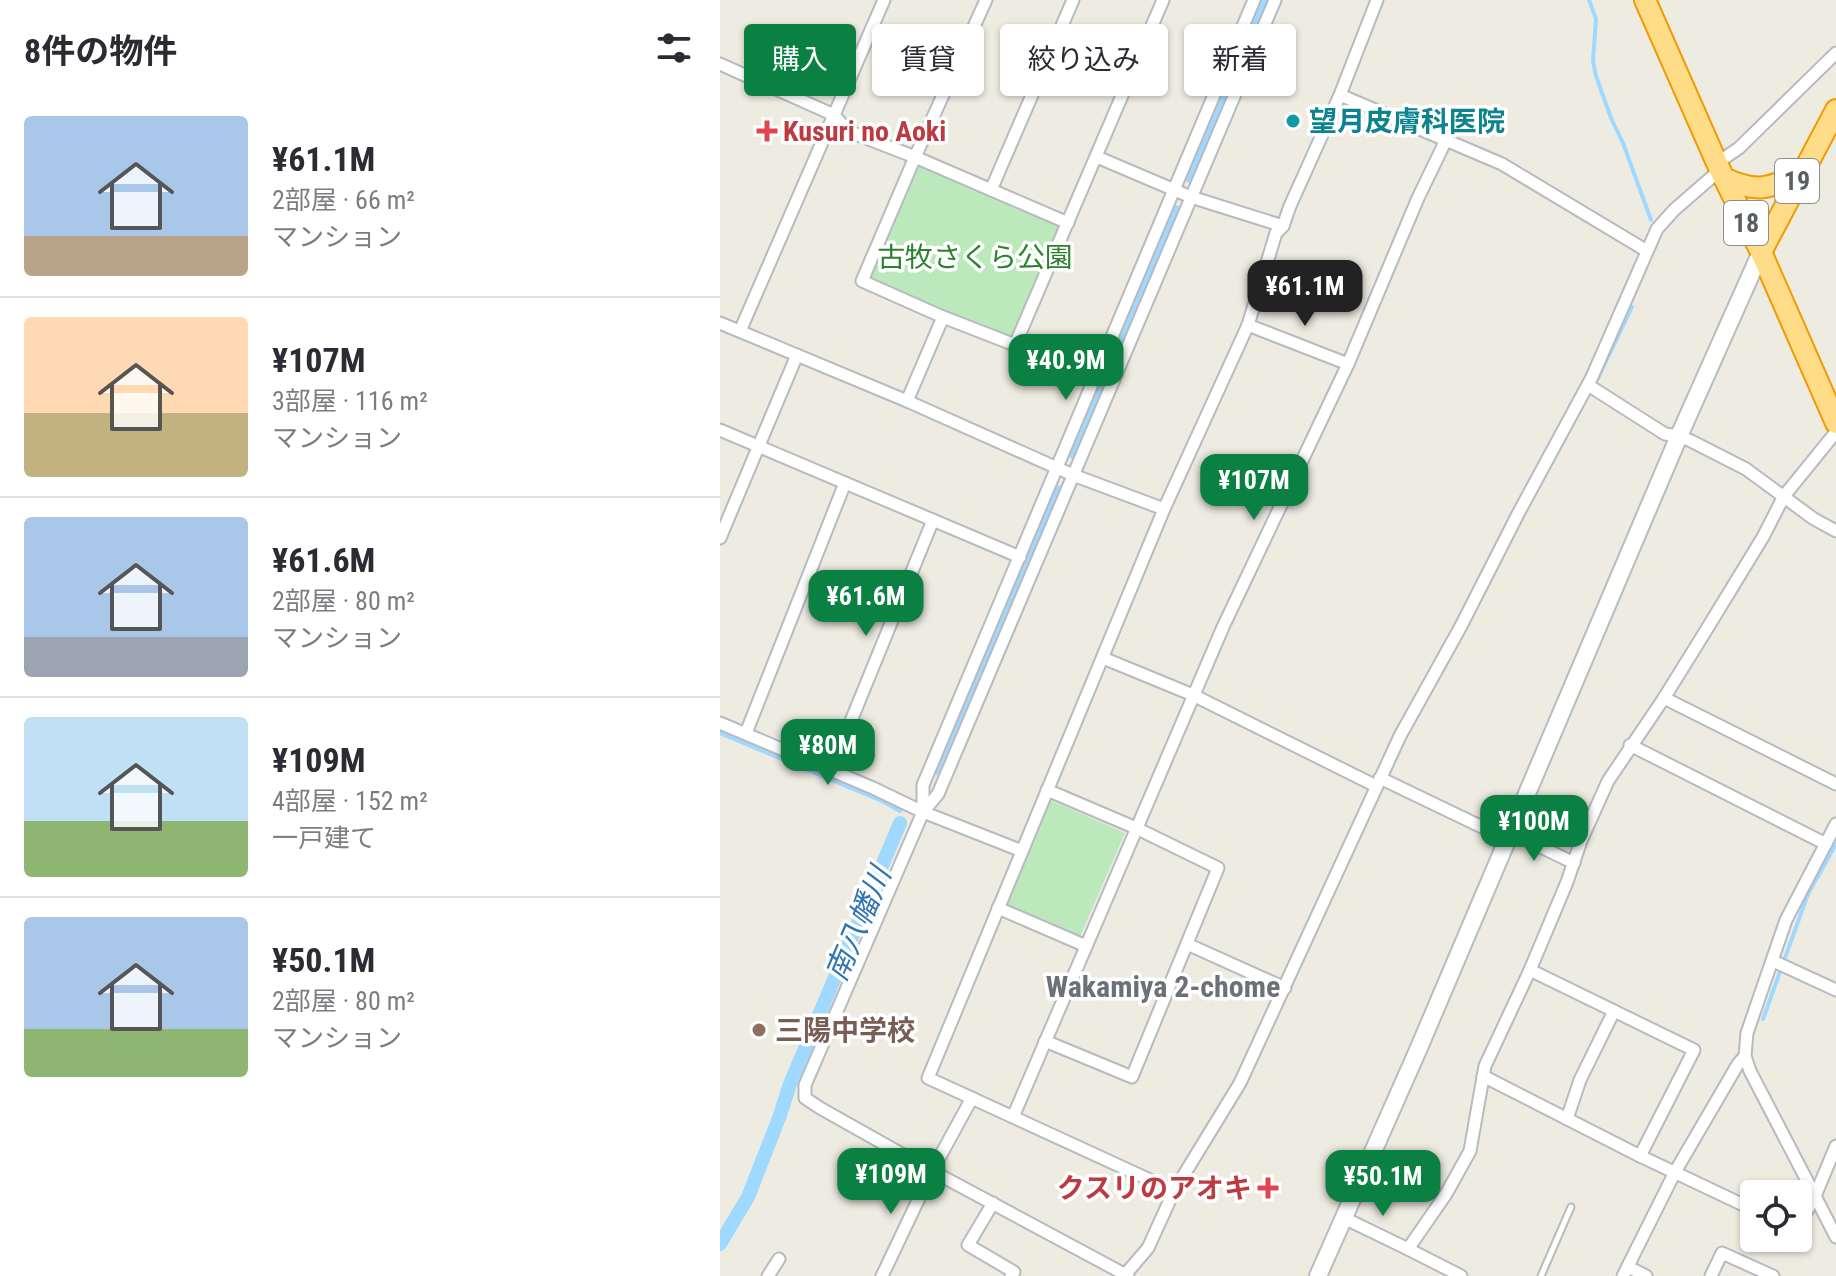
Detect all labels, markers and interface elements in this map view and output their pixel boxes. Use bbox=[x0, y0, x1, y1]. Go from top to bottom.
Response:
chip: 購入 bbox=[744, 24, 856, 96]
chip: 賃貸 bbox=[872, 24, 984, 96]
chip: 絞り込み bbox=[1000, 24, 1168, 96]
chip: 新着 bbox=[1184, 24, 1296, 96]
icon: filters bbox=[652, 26, 696, 70]
text: 8件の物件 bbox=[24, 31, 177, 71]
place label: 望月皮膚科医院 bbox=[1309, 105, 1505, 138]
marker: 望月皮膚科医院 bbox=[1284, 112, 1302, 130]
place label: Kusuri no Aoki bbox=[783, 115, 946, 148]
marker: Kusuri no Aoki bbox=[758, 122, 776, 140]
text: ¥61.1M bbox=[272, 139, 375, 179]
icon: home bbox=[88, 148, 184, 244]
road number: 19 bbox=[1775, 159, 1819, 203]
text: 2部屋 · 66 m² bbox=[272, 185, 415, 215]
road number: 18 bbox=[1724, 201, 1768, 245]
text: マンション bbox=[272, 222, 402, 252]
park label: 古牧さくら公園 bbox=[877, 241, 1073, 274]
pin: ¥61.1M bbox=[1240, 260, 1370, 328]
text: ¥61.1M bbox=[1265, 271, 1345, 301]
pin: ¥40.9M bbox=[1001, 334, 1131, 402]
text: ¥107M bbox=[272, 340, 365, 380]
text: ¥40.9M bbox=[1026, 345, 1106, 375]
icon: home bbox=[88, 349, 184, 445]
text: 3部屋 · 116 m² bbox=[272, 386, 428, 416]
text: マンション bbox=[272, 423, 402, 453]
pin: ¥107M bbox=[1198, 454, 1310, 522]
text: ¥107M bbox=[1218, 465, 1290, 495]
text: ¥61.6M bbox=[272, 540, 375, 580]
icon: home bbox=[88, 549, 184, 645]
pin: ¥61.6M bbox=[801, 570, 931, 638]
text: ¥61.6M bbox=[826, 581, 906, 611]
text: 2部屋 · 80 m² bbox=[272, 586, 415, 616]
text: マンション bbox=[272, 623, 402, 653]
pin: ¥80M bbox=[781, 719, 875, 787]
text: ¥80M bbox=[799, 730, 857, 760]
text: ¥109M bbox=[272, 740, 365, 780]
icon: home bbox=[88, 749, 184, 845]
text: 4部屋 · 152 m² bbox=[272, 786, 428, 816]
pin: ¥100M bbox=[1478, 795, 1590, 863]
text: ¥100M bbox=[1498, 806, 1570, 836]
text: 一戸建て bbox=[272, 823, 376, 853]
water label: 南八幡川 bbox=[818, 859, 899, 986]
text: ¥50.1M bbox=[272, 940, 375, 980]
icon: home bbox=[88, 949, 184, 1045]
district label: Wakamiya 2-chome bbox=[1046, 969, 1280, 1004]
text: 2部屋 · 80 m² bbox=[272, 986, 415, 1016]
place label: 三陽中学校 bbox=[775, 1014, 915, 1047]
marker: 三陽中学校 bbox=[750, 1021, 768, 1039]
text: マンション bbox=[272, 1023, 402, 1053]
pin: ¥109M bbox=[835, 1148, 947, 1216]
pin: ¥50.1M bbox=[1318, 1150, 1448, 1218]
text: ¥109M bbox=[855, 1159, 927, 1189]
text: ¥50.1M bbox=[1343, 1161, 1423, 1191]
place label: クスリのアオキ bbox=[1057, 1172, 1252, 1205]
marker: クスリのアオキ bbox=[1259, 1179, 1277, 1197]
map controls bbox=[1740, 1180, 1812, 1252]
button: locate bbox=[1740, 1180, 1812, 1252]

